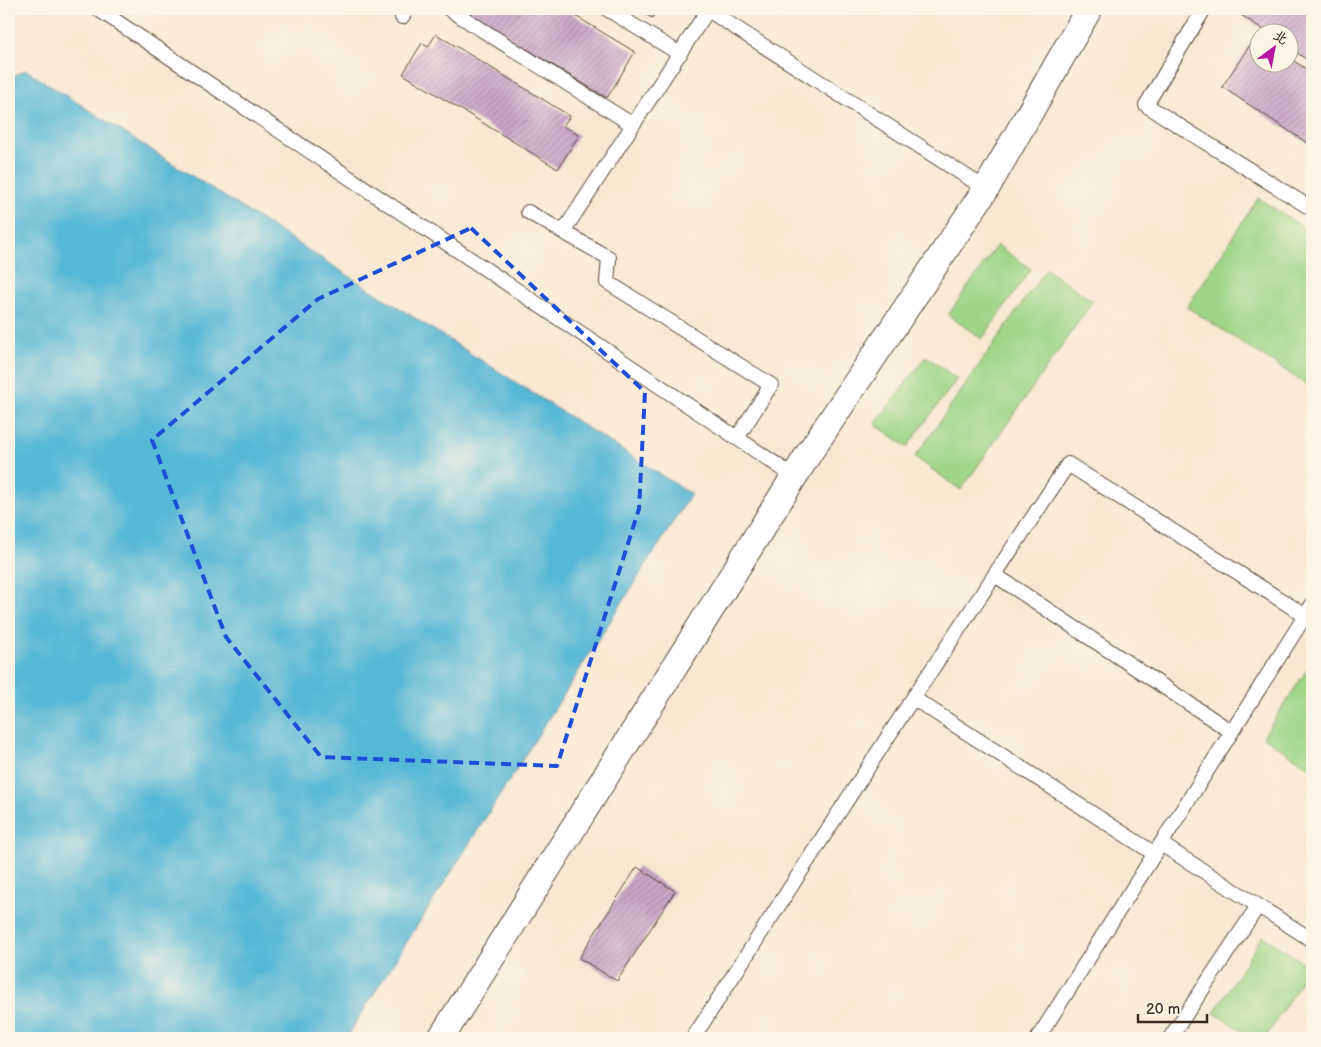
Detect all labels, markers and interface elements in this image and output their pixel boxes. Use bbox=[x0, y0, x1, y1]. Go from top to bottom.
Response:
north arrow bbox=[1248, 22, 1298, 72]
text: 北 bbox=[1270, 26, 1291, 48]
scale bar bbox=[1138, 992, 1207, 1024]
text: 20 m bbox=[1146, 1000, 1180, 1019]

